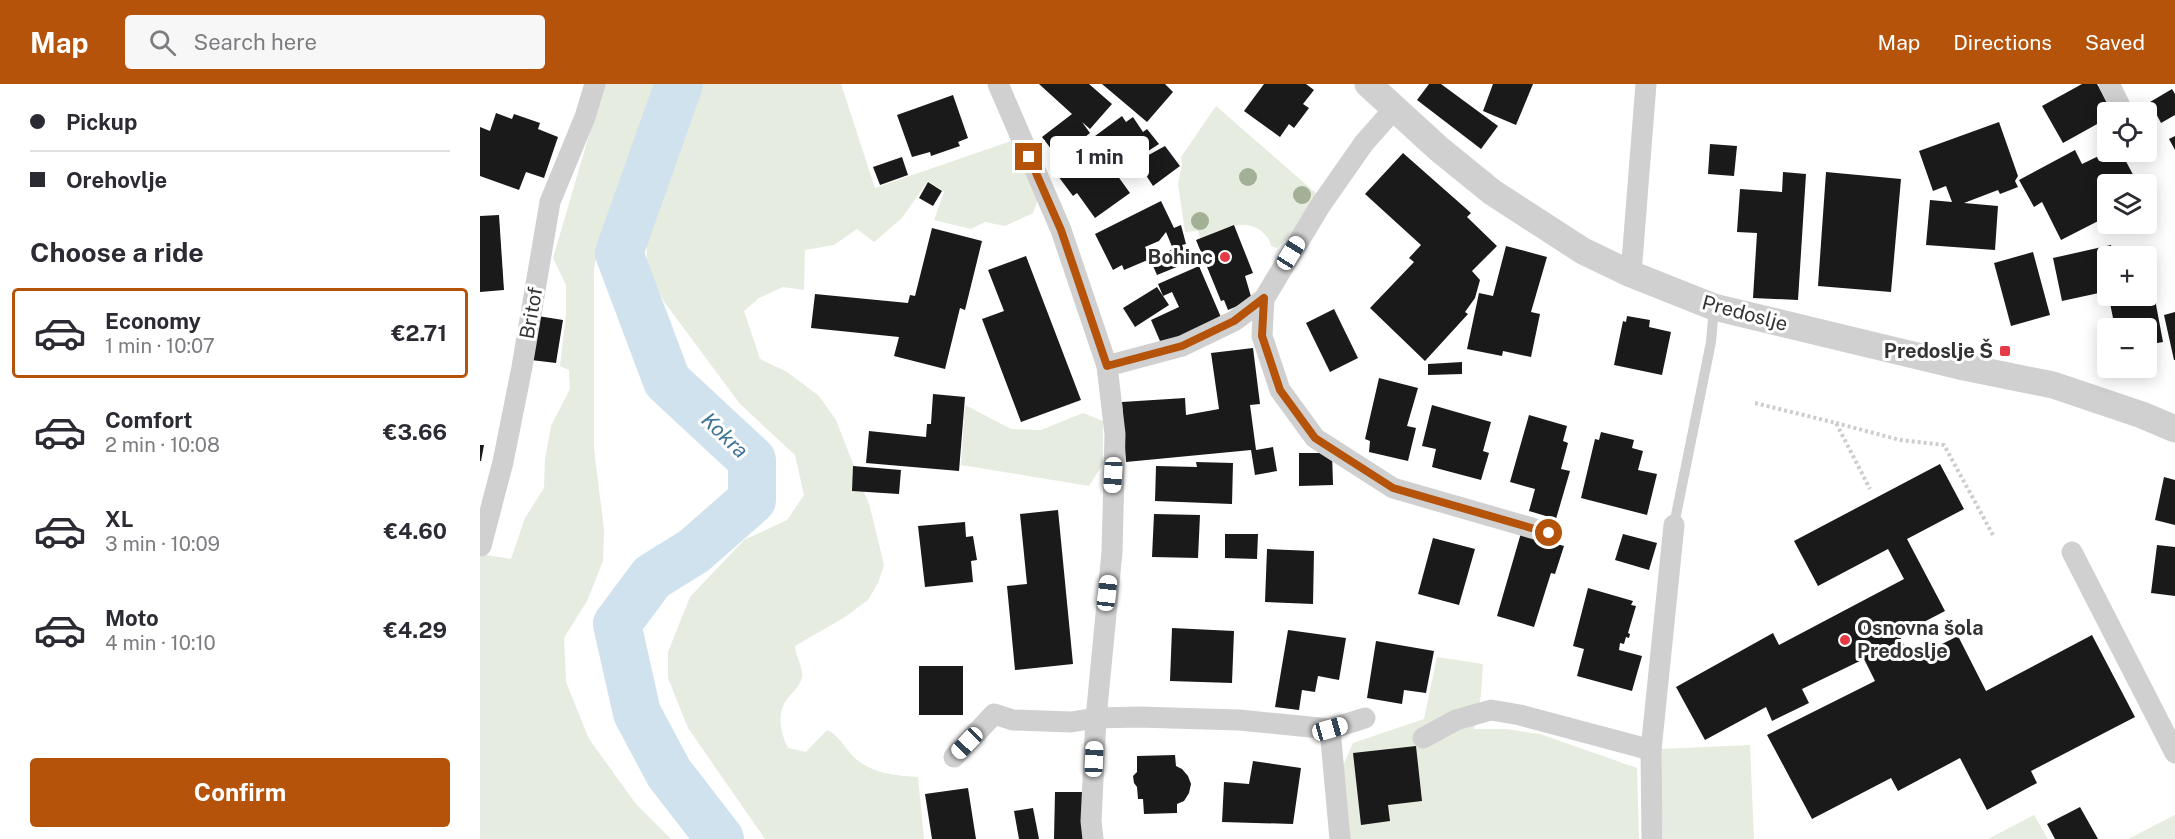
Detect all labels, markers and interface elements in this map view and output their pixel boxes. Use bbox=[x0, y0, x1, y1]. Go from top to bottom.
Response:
search box bbox=[125, 15, 545, 69]
text: Map bbox=[30, 26, 89, 59]
icon: search bbox=[146, 26, 179, 59]
text: Search here bbox=[194, 29, 317, 55]
text: Map bbox=[1878, 30, 1920, 55]
text: Directions bbox=[1953, 30, 2052, 55]
text: Saved bbox=[2085, 30, 2145, 55]
map controls bbox=[2097, 102, 2157, 378]
button: locate bbox=[2097, 102, 2157, 162]
text: Pickup bbox=[66, 109, 137, 135]
callout: 1 min bbox=[1050, 136, 1149, 178]
route end bbox=[1015, 143, 1042, 170]
text: 1 min bbox=[1075, 145, 1124, 169]
text: Orehovlje bbox=[66, 167, 167, 193]
button: layers bbox=[2097, 174, 2157, 234]
car bbox=[1274, 233, 1308, 273]
text: Choose a ride bbox=[30, 236, 204, 268]
place label: Bohinc bbox=[1148, 245, 1213, 269]
button: + bbox=[2097, 246, 2157, 306]
marker: Bohinc bbox=[1218, 250, 1232, 264]
street label: Britof bbox=[515, 285, 547, 341]
street label: Predoslje bbox=[1700, 290, 1790, 336]
icon: car bbox=[33, 306, 87, 360]
text: Economy bbox=[105, 308, 201, 334]
button: − bbox=[2097, 318, 2157, 378]
text: €2.71 bbox=[391, 320, 447, 346]
text: 1 min · 10:07 bbox=[105, 334, 215, 358]
place label: Predoslje Š bbox=[1884, 338, 1993, 363]
marker: Predoslje Š bbox=[1998, 344, 2012, 358]
icon: car bbox=[33, 405, 87, 459]
text: Comfort bbox=[105, 407, 192, 433]
water label: Kokra bbox=[697, 407, 753, 463]
text: €3.66 bbox=[383, 419, 447, 445]
text: 2 min · 10:08 bbox=[105, 433, 220, 457]
car bbox=[1103, 457, 1123, 493]
icon: car bbox=[33, 504, 87, 558]
text: XL bbox=[105, 506, 133, 532]
text: €4.60 bbox=[384, 518, 447, 544]
route start bbox=[1535, 519, 1562, 546]
text: 3 min · 10:09 bbox=[105, 532, 220, 556]
car bbox=[1096, 574, 1118, 612]
icon: car bbox=[33, 603, 87, 657]
text: Moto bbox=[105, 605, 159, 631]
place label: Osnovna šola Predoslje bbox=[1857, 616, 1984, 663]
text: €4.29 bbox=[383, 617, 447, 643]
text: 4 min · 10:10 bbox=[105, 631, 216, 655]
marker: Osnovna šola Predoslje bbox=[1838, 633, 1852, 647]
car bbox=[1310, 715, 1350, 743]
car bbox=[948, 724, 986, 762]
car bbox=[1084, 741, 1104, 777]
button: Confirm bbox=[30, 758, 450, 827]

